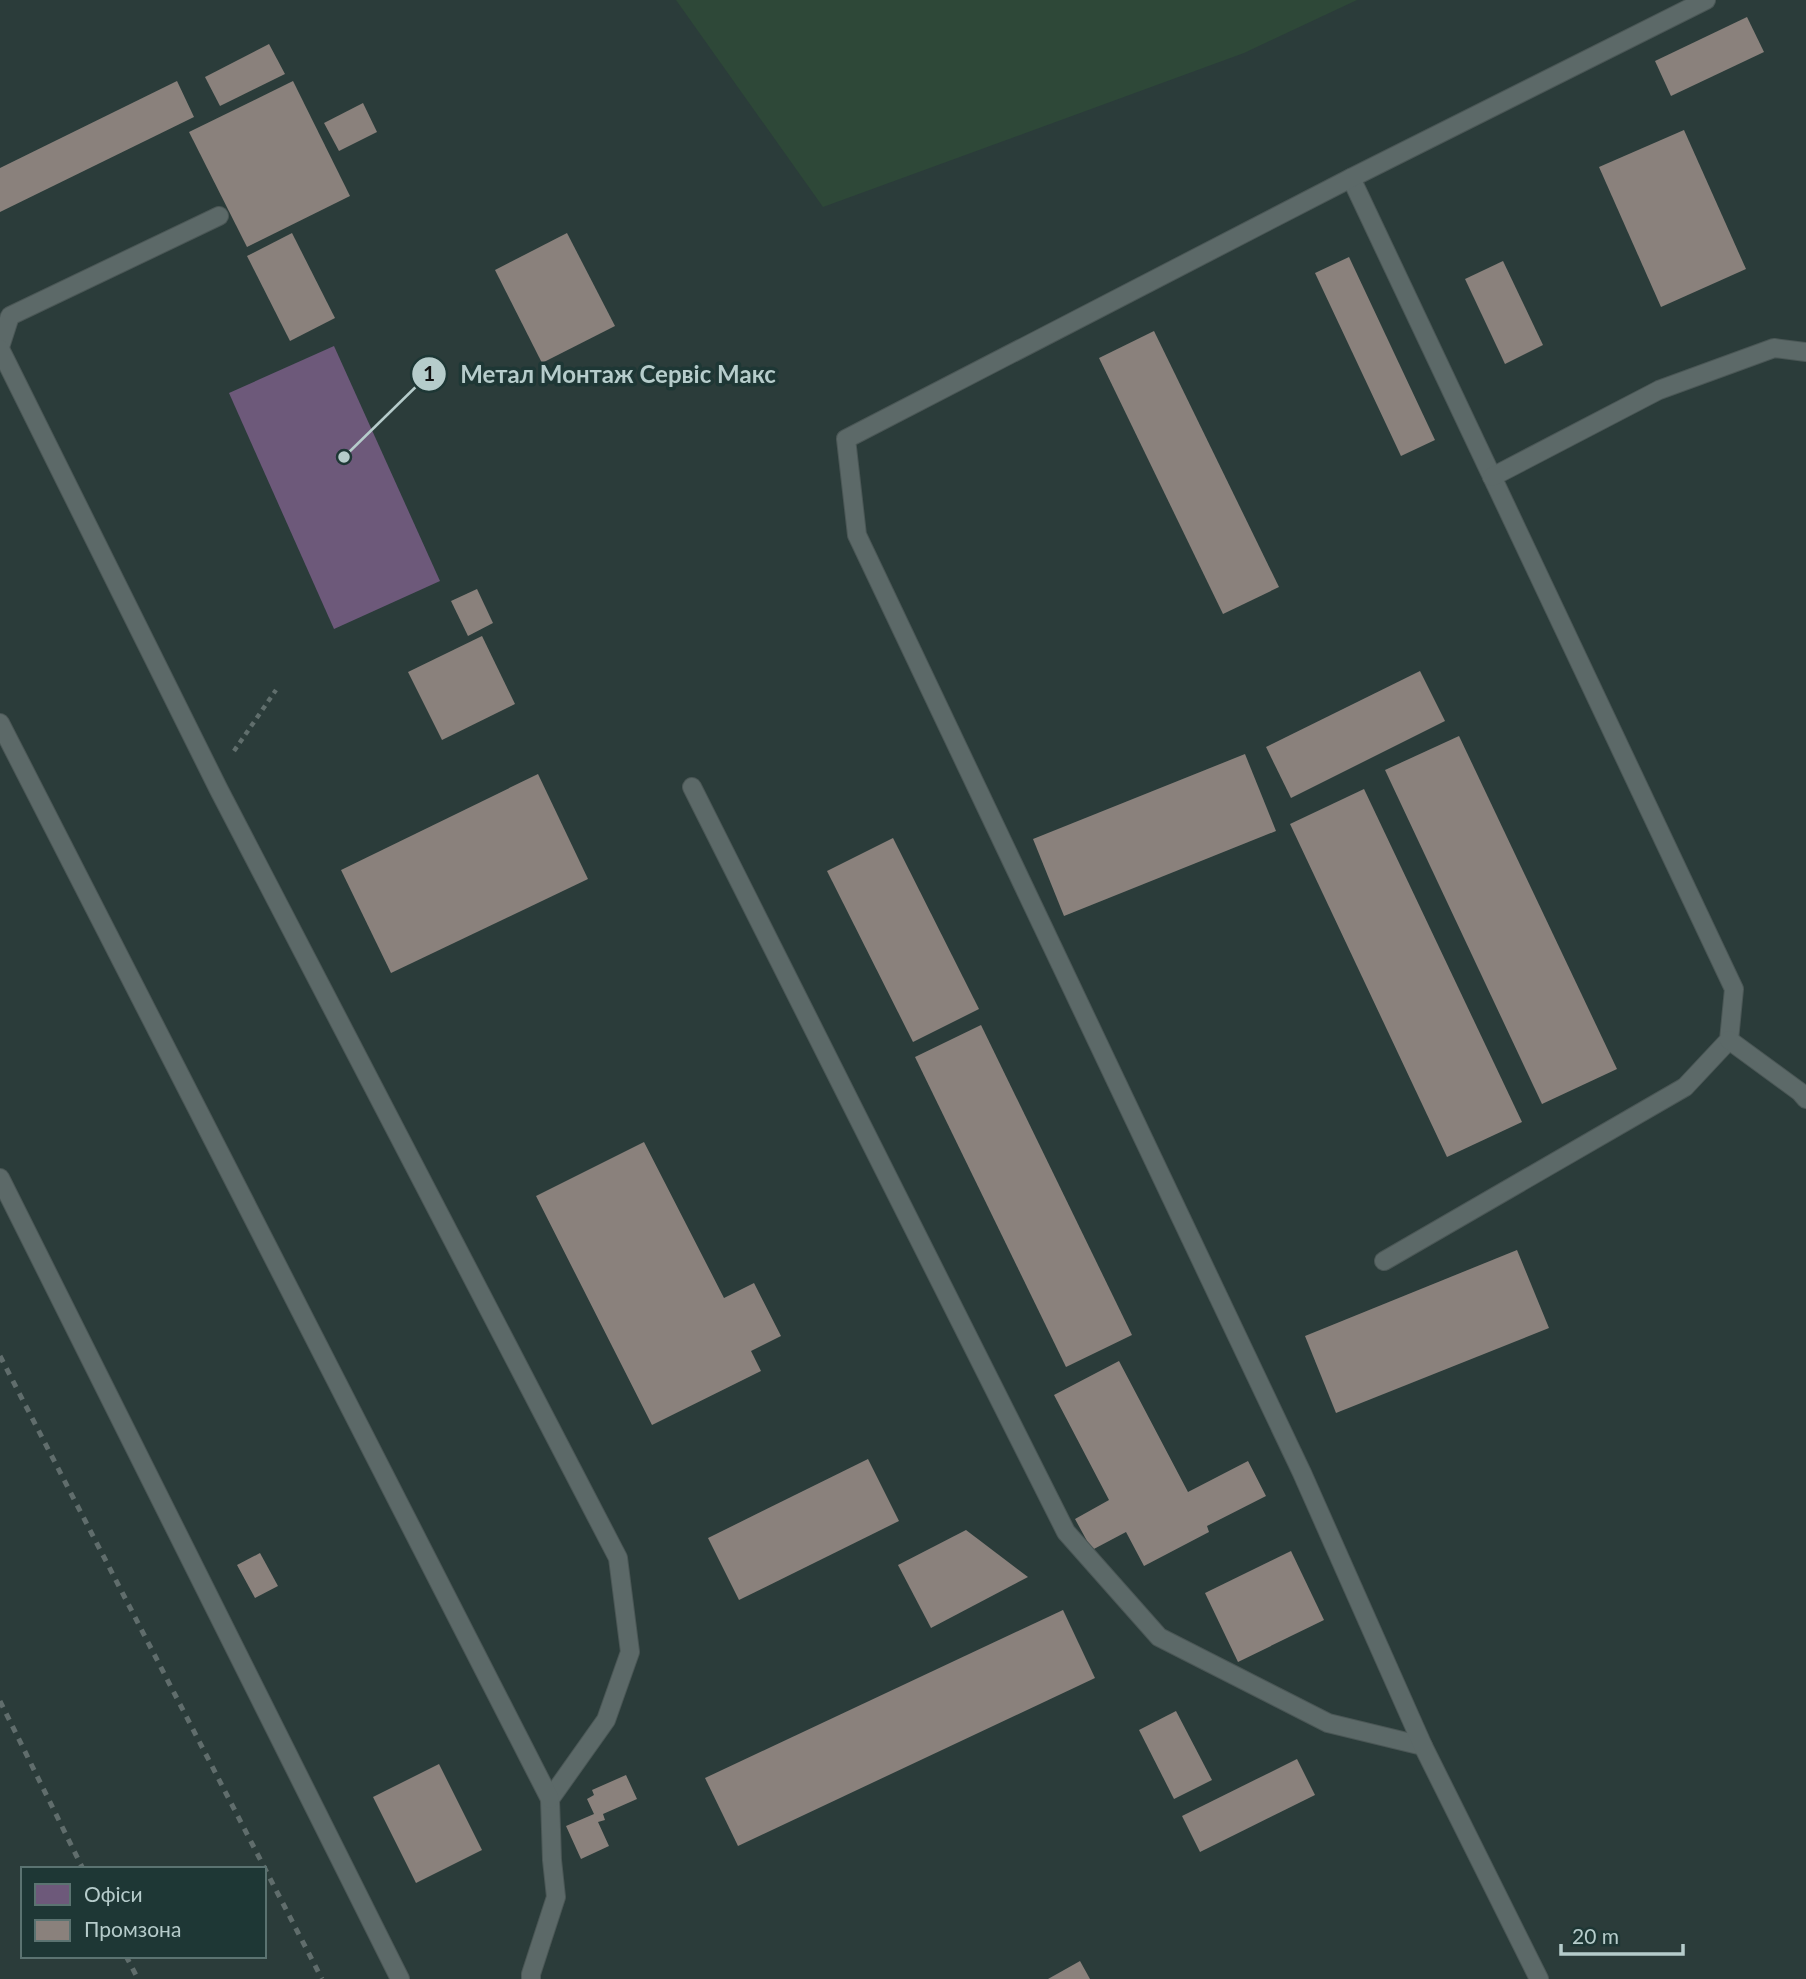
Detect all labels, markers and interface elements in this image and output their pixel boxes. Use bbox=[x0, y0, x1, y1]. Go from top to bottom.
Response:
callout: Метал Монтаж Сервіс Макс bbox=[411, 352, 790, 397]
text: Метал Монтаж Сервіс Макс bbox=[460, 359, 776, 388]
text: 1 bbox=[423, 360, 435, 385]
legend bbox=[21, 1867, 266, 1958]
text: Офіси bbox=[84, 1881, 143, 1906]
scale bar bbox=[1561, 1912, 1684, 1956]
text: Промзона bbox=[84, 1916, 181, 1941]
text: 20 m bbox=[1572, 1923, 1619, 1948]

